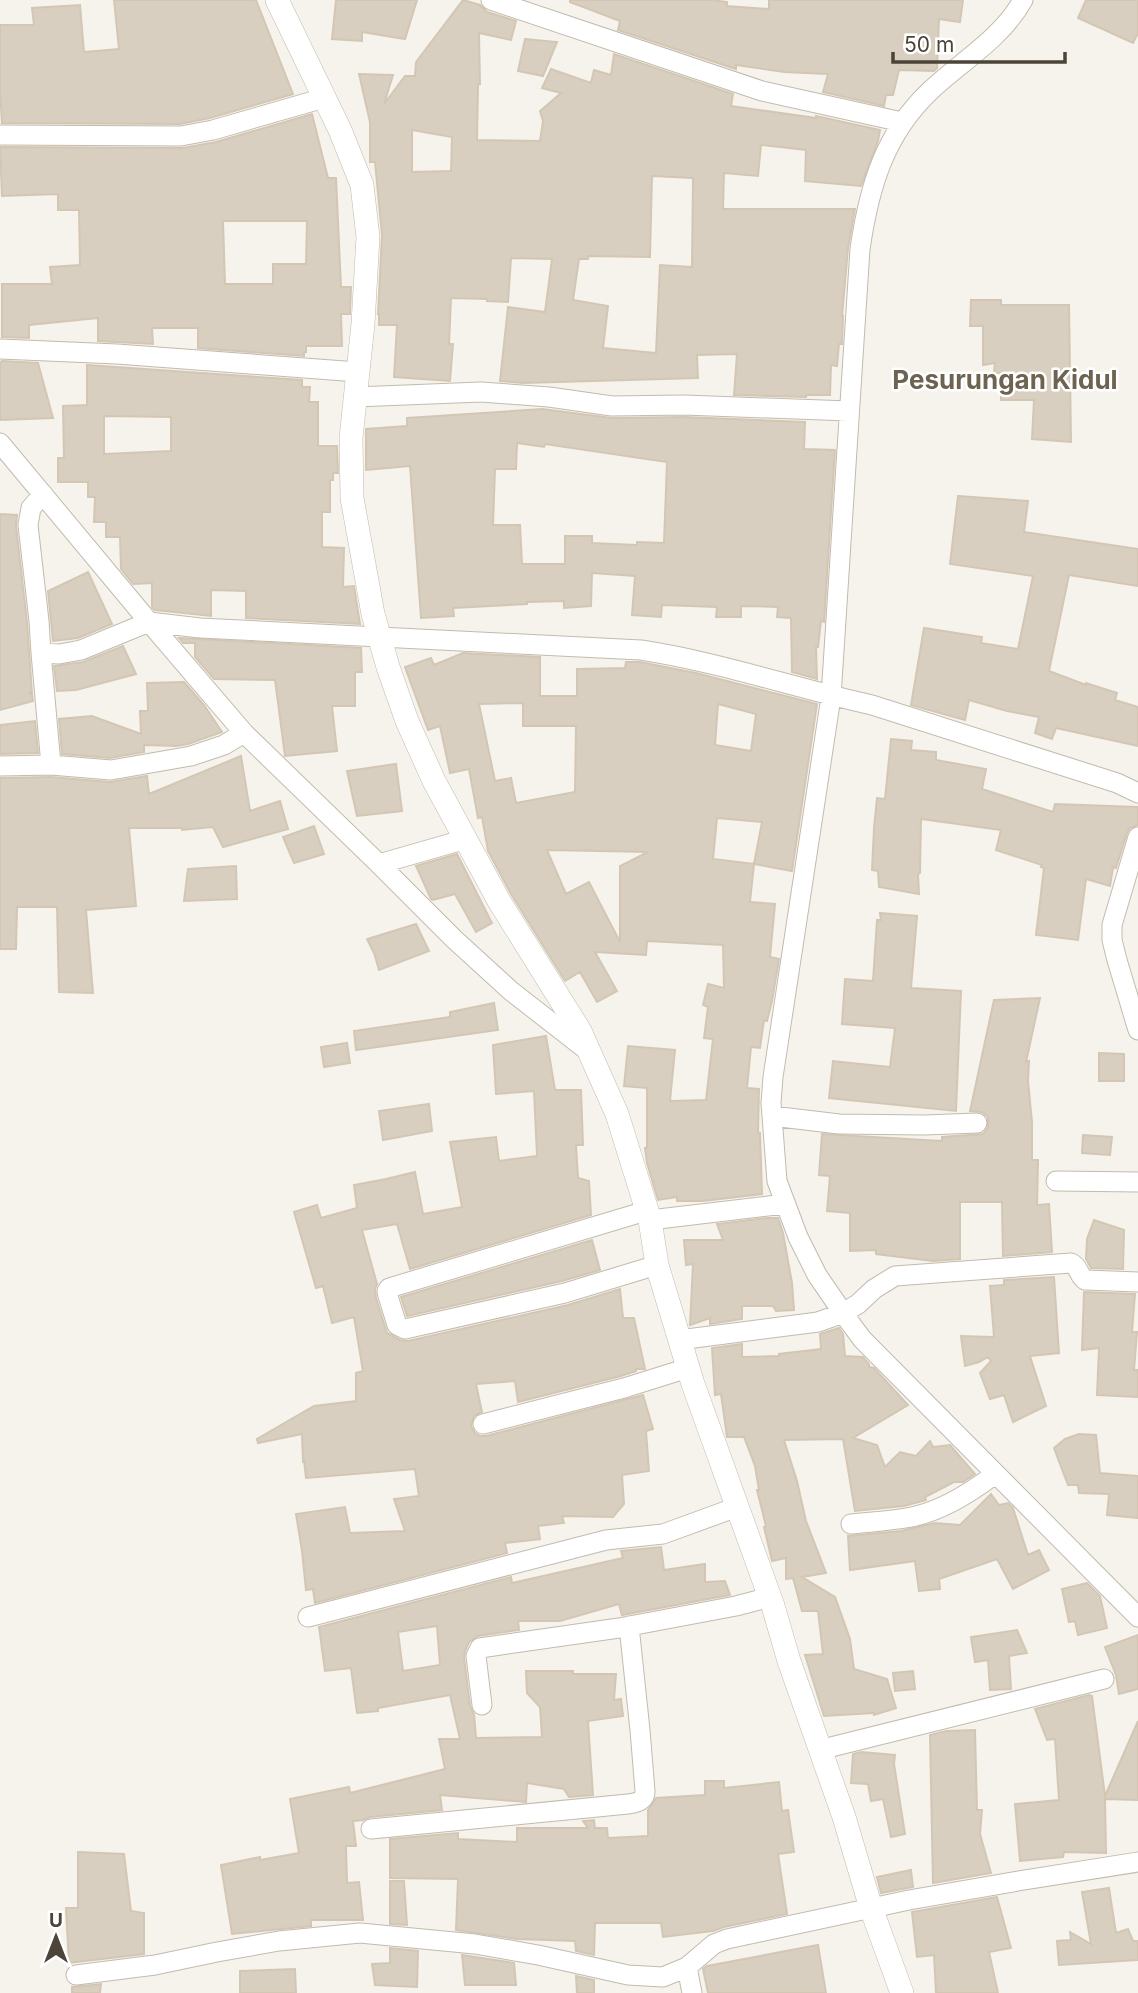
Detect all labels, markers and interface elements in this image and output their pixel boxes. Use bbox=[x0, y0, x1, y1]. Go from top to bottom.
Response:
scale bar bbox=[893, 21, 1064, 65]
text: 50 m bbox=[904, 32, 954, 57]
district label: Pesurungan Kidul bbox=[892, 364, 1118, 395]
north arrow bbox=[21, 1902, 91, 1972]
text: U bbox=[49, 1909, 63, 1932]

